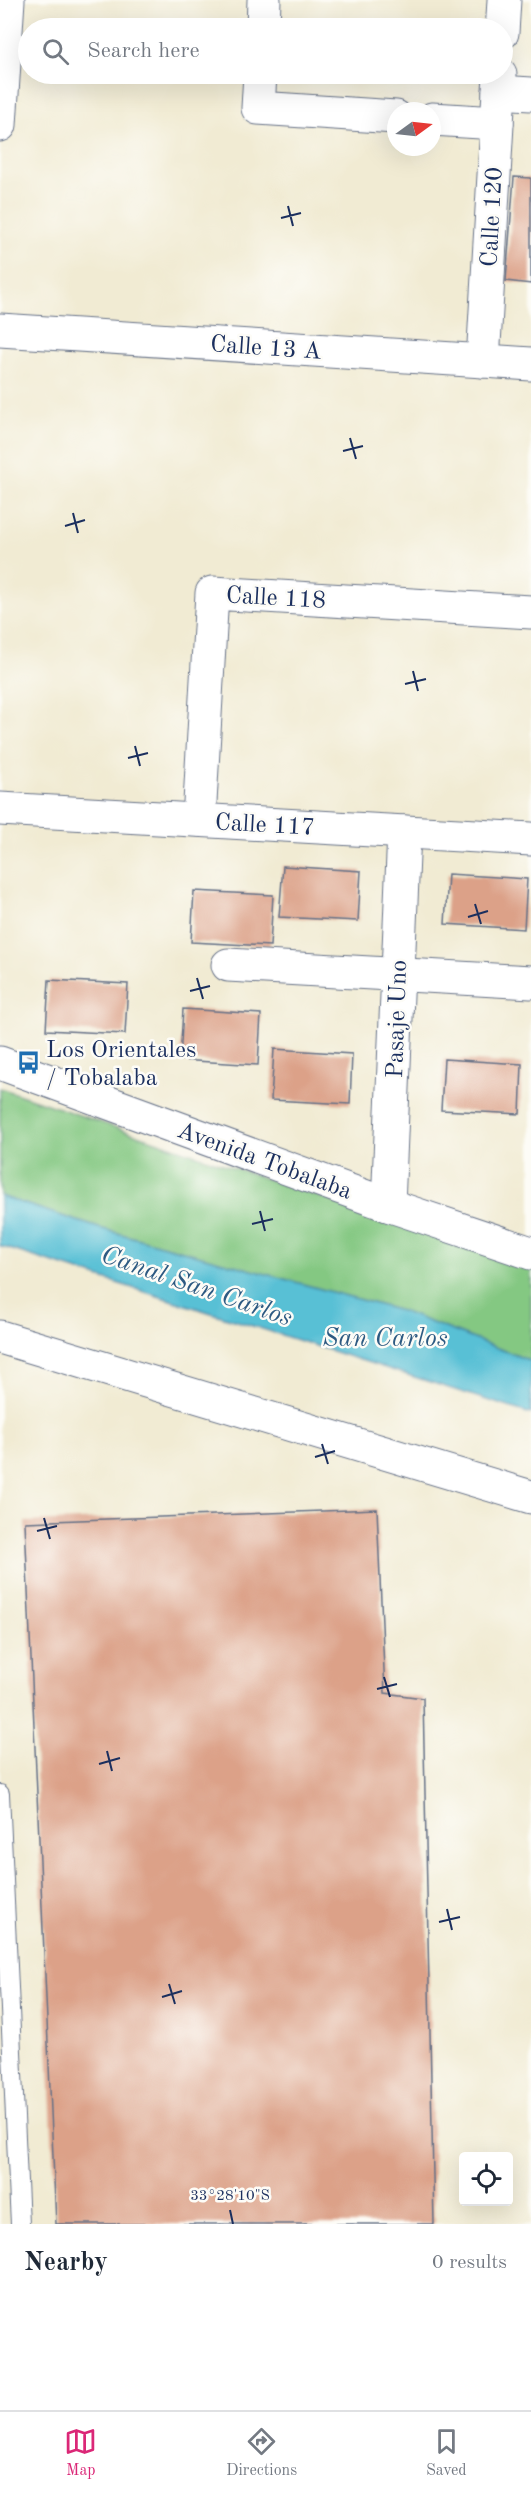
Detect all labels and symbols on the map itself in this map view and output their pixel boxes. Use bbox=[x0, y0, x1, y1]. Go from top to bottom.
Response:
north arrow bbox=[387, 102, 441, 156]
street label: Calle 120 bbox=[478, 166, 508, 268]
street label: Calle 13 A bbox=[209, 333, 322, 365]
street label: Calle 118 bbox=[225, 584, 327, 614]
street label: Calle 117 bbox=[214, 811, 316, 841]
street label: Pasaje Uno bbox=[384, 959, 412, 1079]
place label: Los Orientales / Tobalaba bbox=[46, 1039, 196, 1091]
bus stop icon: Los Orientales / Tobalaba bbox=[15, 1050, 41, 1076]
street label: Avenida Tobalaba bbox=[174, 1119, 355, 1205]
water label: Canal San Carlos bbox=[97, 1242, 295, 1332]
water label: San Carlos bbox=[322, 1326, 448, 1352]
text: 33°28'10"S bbox=[190, 2189, 270, 2204]

